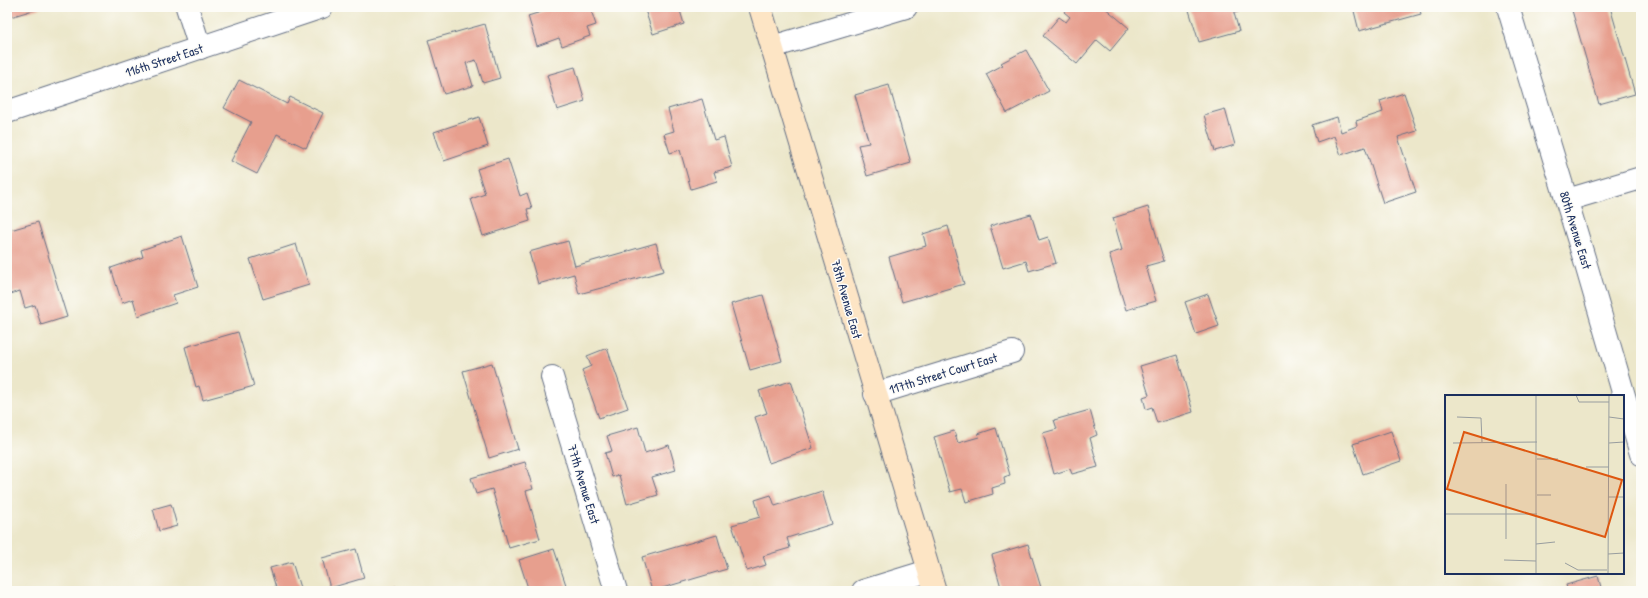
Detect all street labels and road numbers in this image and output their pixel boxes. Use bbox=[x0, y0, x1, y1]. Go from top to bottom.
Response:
street label: 116th Street East bbox=[123, 39, 206, 81]
street label: 80th Avenue East bbox=[1556, 189, 1597, 272]
street label: 78th Avenue East bbox=[827, 257, 867, 341]
street label: 117th Street Court East bbox=[887, 348, 1000, 398]
street label: 77th Avenue East bbox=[563, 442, 605, 526]

